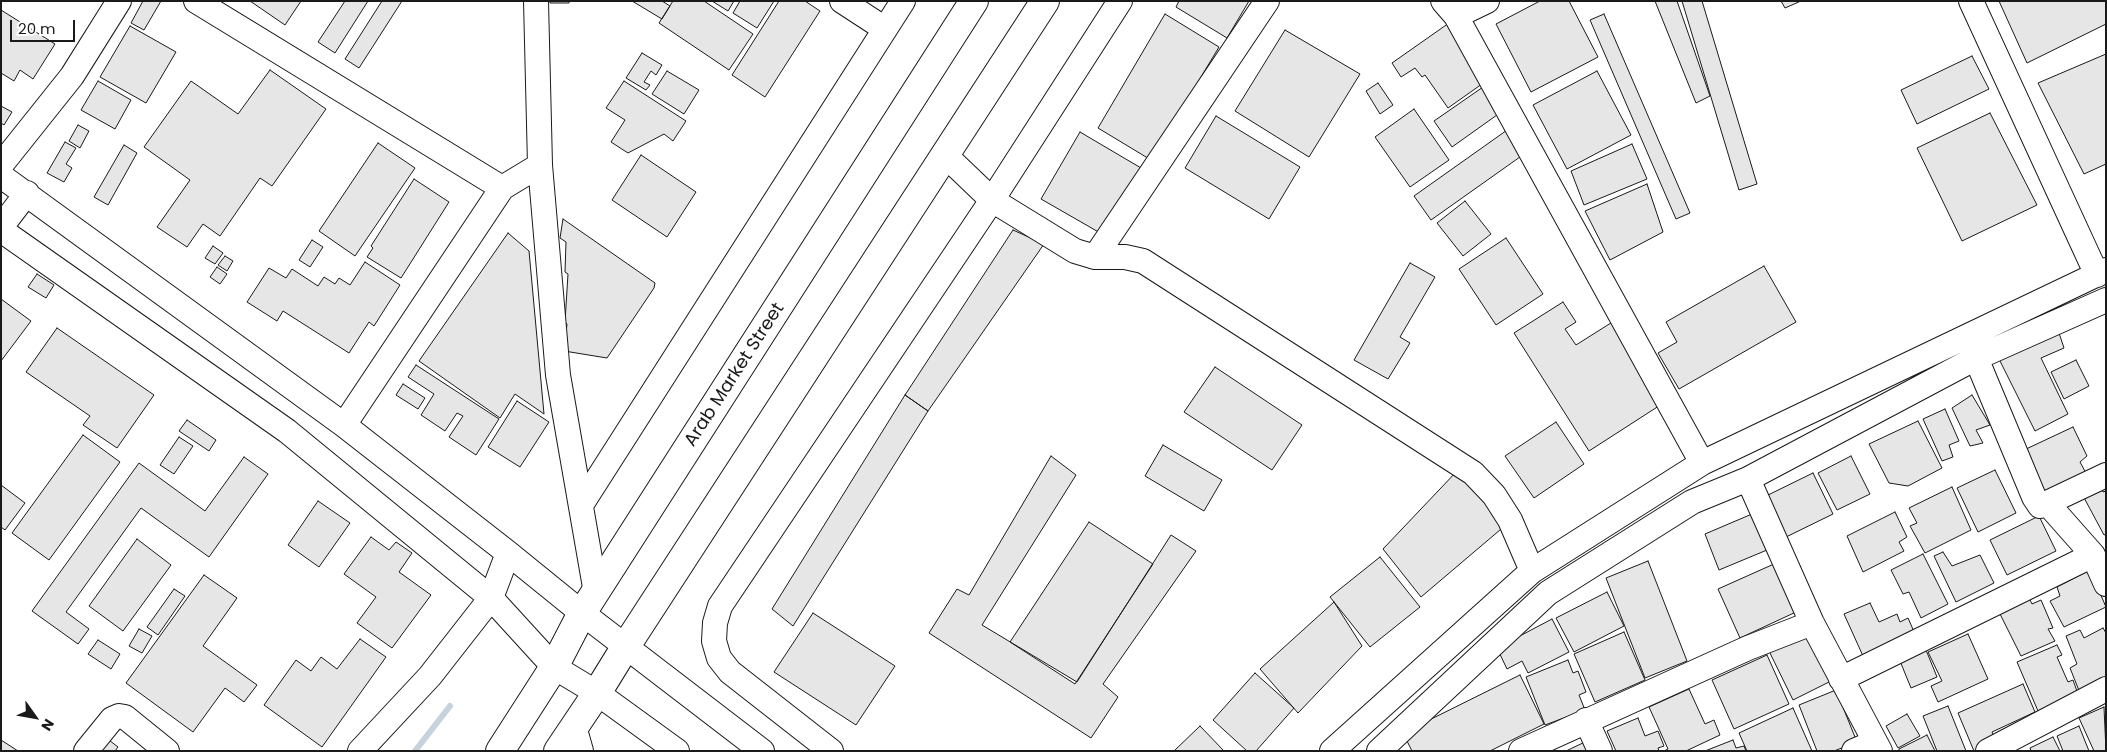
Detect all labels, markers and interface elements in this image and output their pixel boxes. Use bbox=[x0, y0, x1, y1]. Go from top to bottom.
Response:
scale bar bbox=[12, 10, 78, 42]
text: 20 m bbox=[18, 18, 56, 39]
street label: Arab Market Street bbox=[681, 299, 789, 451]
north arrow bbox=[10, 692, 60, 742]
text: N bbox=[36, 715, 59, 735]

